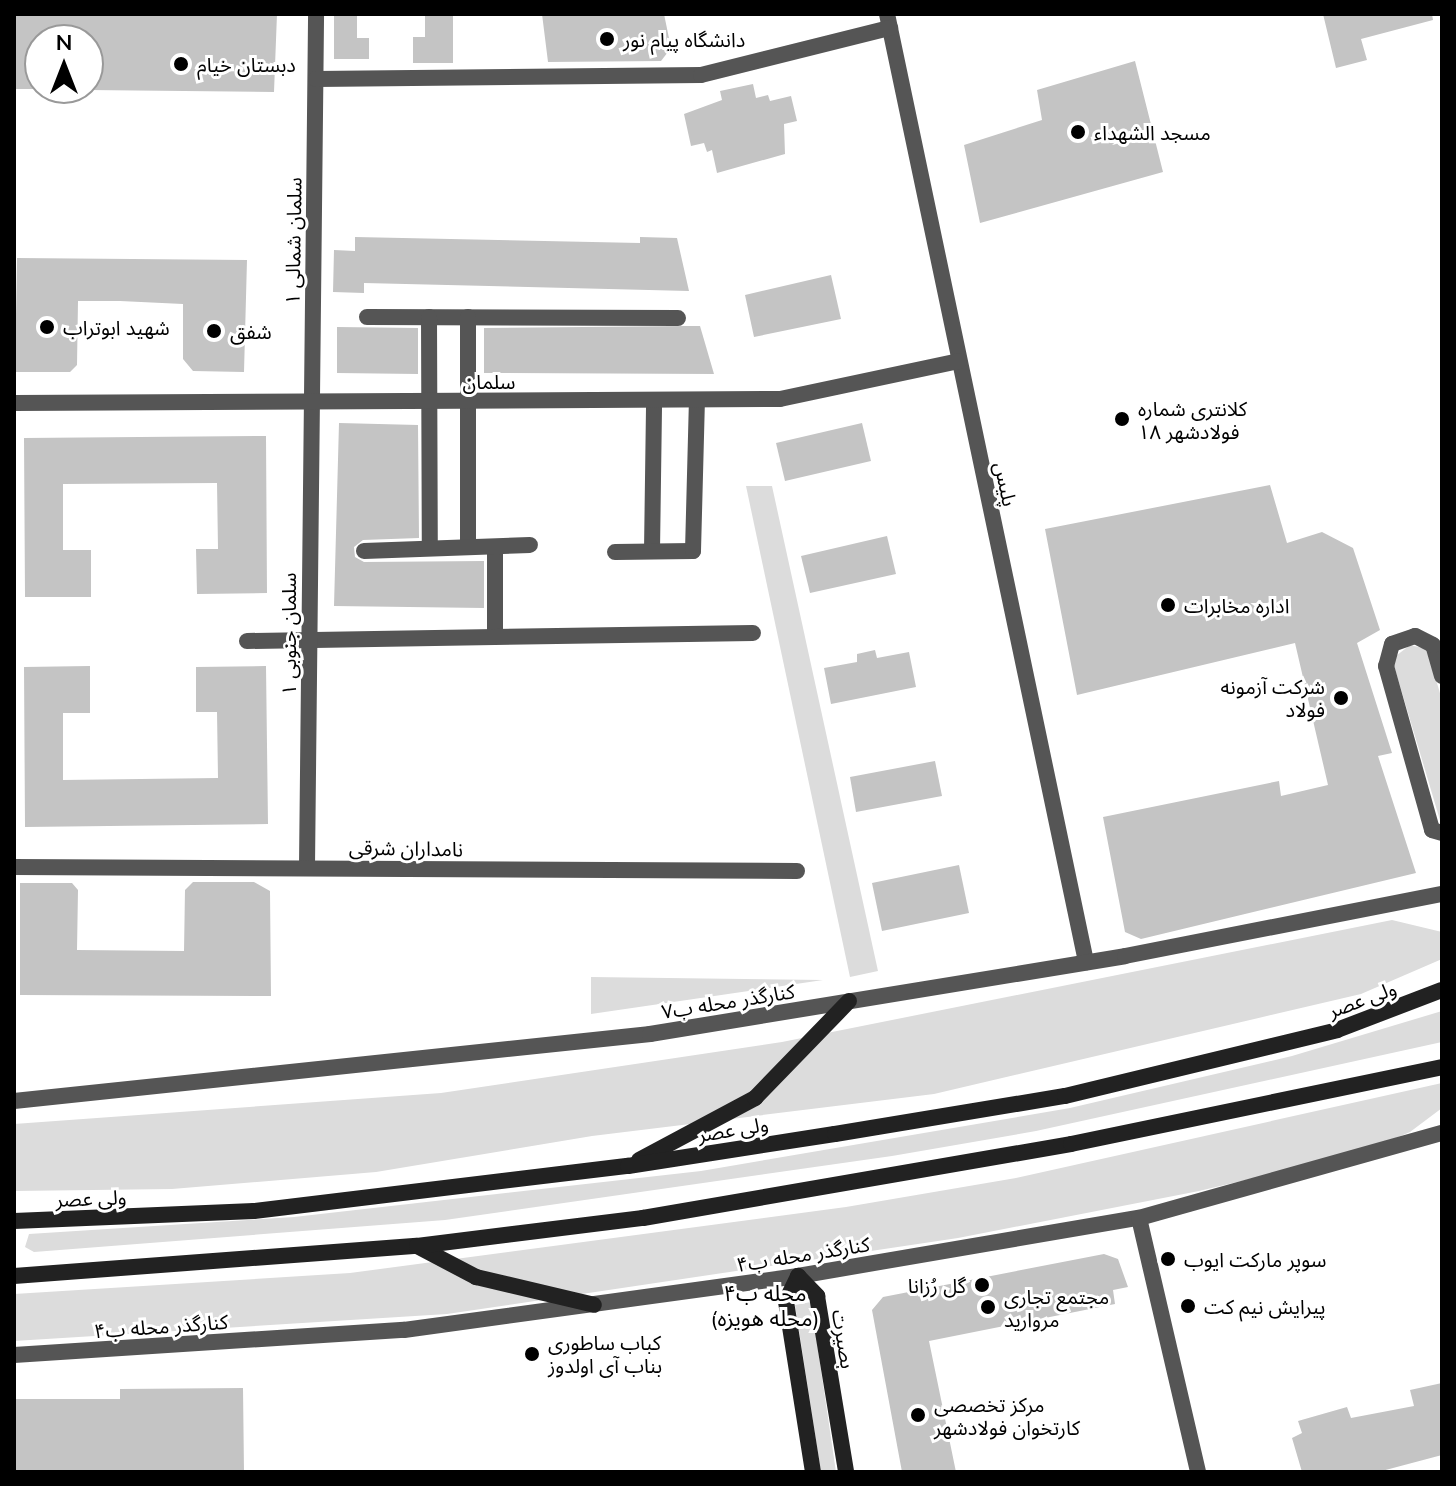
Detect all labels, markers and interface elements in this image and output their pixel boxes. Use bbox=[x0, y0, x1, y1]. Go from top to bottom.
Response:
north arrow bbox=[24, 24, 104, 104]
place label: دانشگاه پیام نور bbox=[623, 27, 745, 51]
text: N bbox=[56, 28, 72, 56]
marker: دانشگاه پیام نور bbox=[598, 30, 616, 48]
place label: دبستان خیام bbox=[197, 52, 296, 76]
marker: دبستان خیام bbox=[172, 55, 190, 73]
place label: مسجد الشهداء bbox=[1094, 120, 1211, 144]
marker: مسجد الشهداء bbox=[1069, 123, 1087, 141]
street label: سلمان شمالی ۱ bbox=[280, 177, 306, 305]
place label: شهید ابوتراب bbox=[63, 315, 170, 339]
marker: شهید ابوتراب bbox=[38, 318, 56, 336]
place label: شفق bbox=[230, 319, 272, 343]
marker: شفق bbox=[205, 322, 223, 340]
street label: سلمان bbox=[463, 369, 515, 393]
place label: کلانتری شماره ۱۸ فولادشهر bbox=[1138, 396, 1247, 443]
marker: کلانتری شماره ۱۸ فولادشهر bbox=[1113, 410, 1131, 428]
street label: پلیس bbox=[990, 460, 1022, 508]
street label: سلمان جنوبی ۱ bbox=[276, 573, 300, 695]
place label: اداره مخابرات bbox=[1184, 593, 1289, 617]
marker: اداره مخابرات bbox=[1159, 596, 1177, 614]
place label: شرکت آزمونه فولاد bbox=[1221, 674, 1325, 721]
marker: شرکت آزمونه فولاد bbox=[1332, 689, 1350, 707]
street label: نامداران شرقی bbox=[349, 835, 463, 861]
street label: ولی عصر bbox=[1325, 976, 1399, 1022]
street label: کنارگذر محله ب۷ bbox=[660, 979, 796, 1023]
street label: ولی عصر bbox=[696, 1112, 770, 1146]
street label: ولی عصر bbox=[55, 1185, 127, 1211]
street label: کنارگذر محله ب۴ bbox=[735, 1232, 871, 1276]
place label: سوپر مارکت ایوب bbox=[1184, 1247, 1326, 1271]
marker: سوپر مارکت ایوب bbox=[1159, 1250, 1177, 1268]
place label: گل رُزانا bbox=[908, 1273, 966, 1297]
marker: گل رُزانا bbox=[973, 1276, 991, 1294]
district label: محله ب۴ (محله هویزه) bbox=[711, 1280, 819, 1332]
place label: مجتمع تجاری مروارید bbox=[1004, 1284, 1109, 1331]
place label: پیرایش نیم کت bbox=[1204, 1294, 1326, 1318]
marker: پیرایش نیم کت bbox=[1179, 1297, 1197, 1315]
marker: مجتمع تجاری مروارید bbox=[979, 1298, 997, 1316]
street label: بصیرت bbox=[827, 1308, 861, 1370]
street label: کنارگذر محله ب۴ bbox=[93, 1309, 229, 1343]
place label: کباب ساطوری بناب آی اولدوز bbox=[548, 1330, 662, 1377]
marker: کباب ساطوری بناب آی اولدوز bbox=[523, 1345, 541, 1363]
place label: مرکز تخصصی کارتخوان فولادشهر bbox=[934, 1392, 1080, 1439]
marker: مرکز تخصصی کارتخوان فولادشهر bbox=[909, 1406, 927, 1424]

